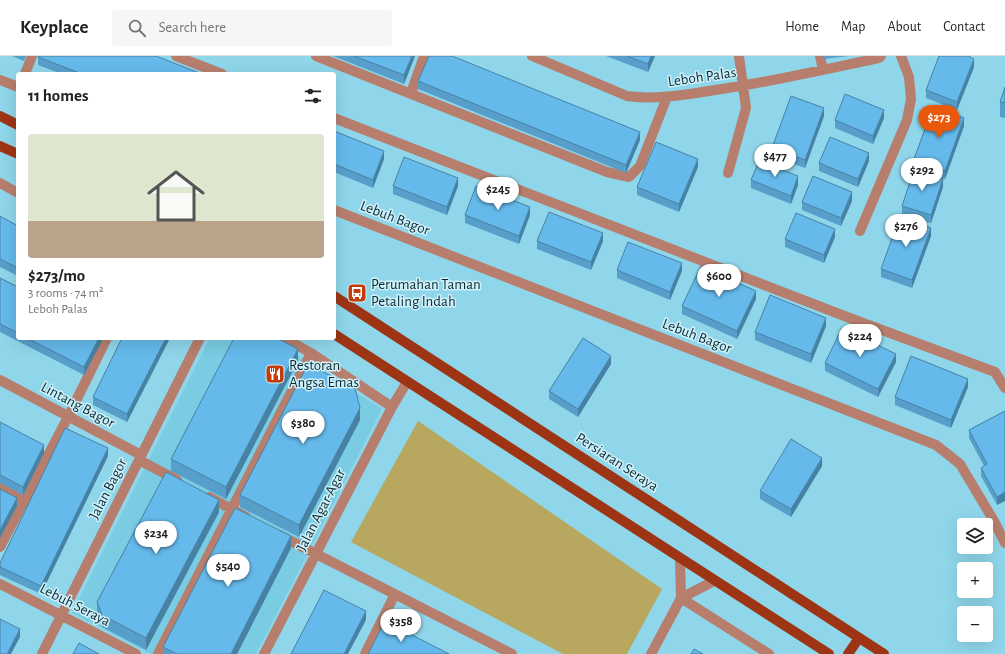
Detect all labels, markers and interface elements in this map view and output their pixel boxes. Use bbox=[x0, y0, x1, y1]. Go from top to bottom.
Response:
search box bbox=[112, 10, 392, 46]
icon: search bbox=[126, 17, 148, 39]
text: Keyplace bbox=[20, 18, 88, 37]
text: Search here bbox=[158, 20, 226, 35]
text: Home bbox=[785, 20, 819, 34]
text: Map bbox=[841, 20, 865, 34]
text: About bbox=[887, 20, 921, 34]
text: Contact bbox=[943, 20, 985, 34]
street label: Leboh Palas bbox=[667, 65, 737, 89]
icon: filters bbox=[302, 85, 324, 107]
text: 11 homes bbox=[28, 87, 88, 104]
pin: $273 bbox=[915, 105, 963, 139]
text: $273 bbox=[927, 111, 951, 124]
pin: $477 bbox=[751, 144, 799, 178]
text: $477 bbox=[763, 150, 787, 163]
pin: $292 bbox=[898, 158, 946, 192]
icon: home bbox=[140, 160, 212, 232]
text: $292 bbox=[910, 164, 934, 177]
pin: $245 bbox=[474, 177, 522, 211]
text: $245 bbox=[486, 183, 510, 196]
street label: Lebuh Bagor bbox=[358, 198, 432, 238]
pin: $276 bbox=[882, 214, 930, 248]
text: $276 bbox=[894, 220, 918, 233]
pin: $600 bbox=[695, 264, 743, 298]
text: $273/mo bbox=[28, 267, 85, 284]
text: $600 bbox=[706, 270, 732, 283]
place label: Perumahan Taman Petaling Indah bbox=[371, 277, 481, 309]
bus stop icon: Perumahan Taman Petaling Indah bbox=[346, 282, 368, 304]
text: 3 rooms · 74 m² bbox=[28, 287, 104, 300]
text: Leboh Palas bbox=[28, 303, 88, 316]
street label: Lebuh Bagor bbox=[660, 316, 734, 356]
pin: $224 bbox=[836, 324, 884, 358]
text: $224 bbox=[848, 330, 872, 343]
place label: Restoran Angsa Emas bbox=[289, 358, 359, 390]
restaurant icon: Restoran Angsa Emas bbox=[264, 363, 286, 385]
street label: Lintang Bagor bbox=[39, 379, 117, 431]
pin: $380 bbox=[279, 411, 327, 445]
text: $380 bbox=[291, 417, 315, 430]
street label: Persiaran Seraya bbox=[573, 430, 661, 494]
street label: Jalan Bagor bbox=[86, 456, 130, 522]
street label: Jalan Agar-Agar bbox=[294, 466, 348, 554]
map controls bbox=[957, 518, 993, 642]
button: layers bbox=[957, 518, 993, 554]
pin: $234 bbox=[132, 521, 180, 555]
text: $234 bbox=[144, 527, 168, 540]
pin: $540 bbox=[204, 554, 252, 588]
text: $540 bbox=[216, 560, 240, 573]
button: + bbox=[957, 562, 993, 598]
street label: Lebuh Seraya bbox=[37, 581, 113, 629]
button: − bbox=[957, 606, 993, 642]
pin: $358 bbox=[377, 609, 425, 643]
text: $358 bbox=[389, 615, 413, 628]

